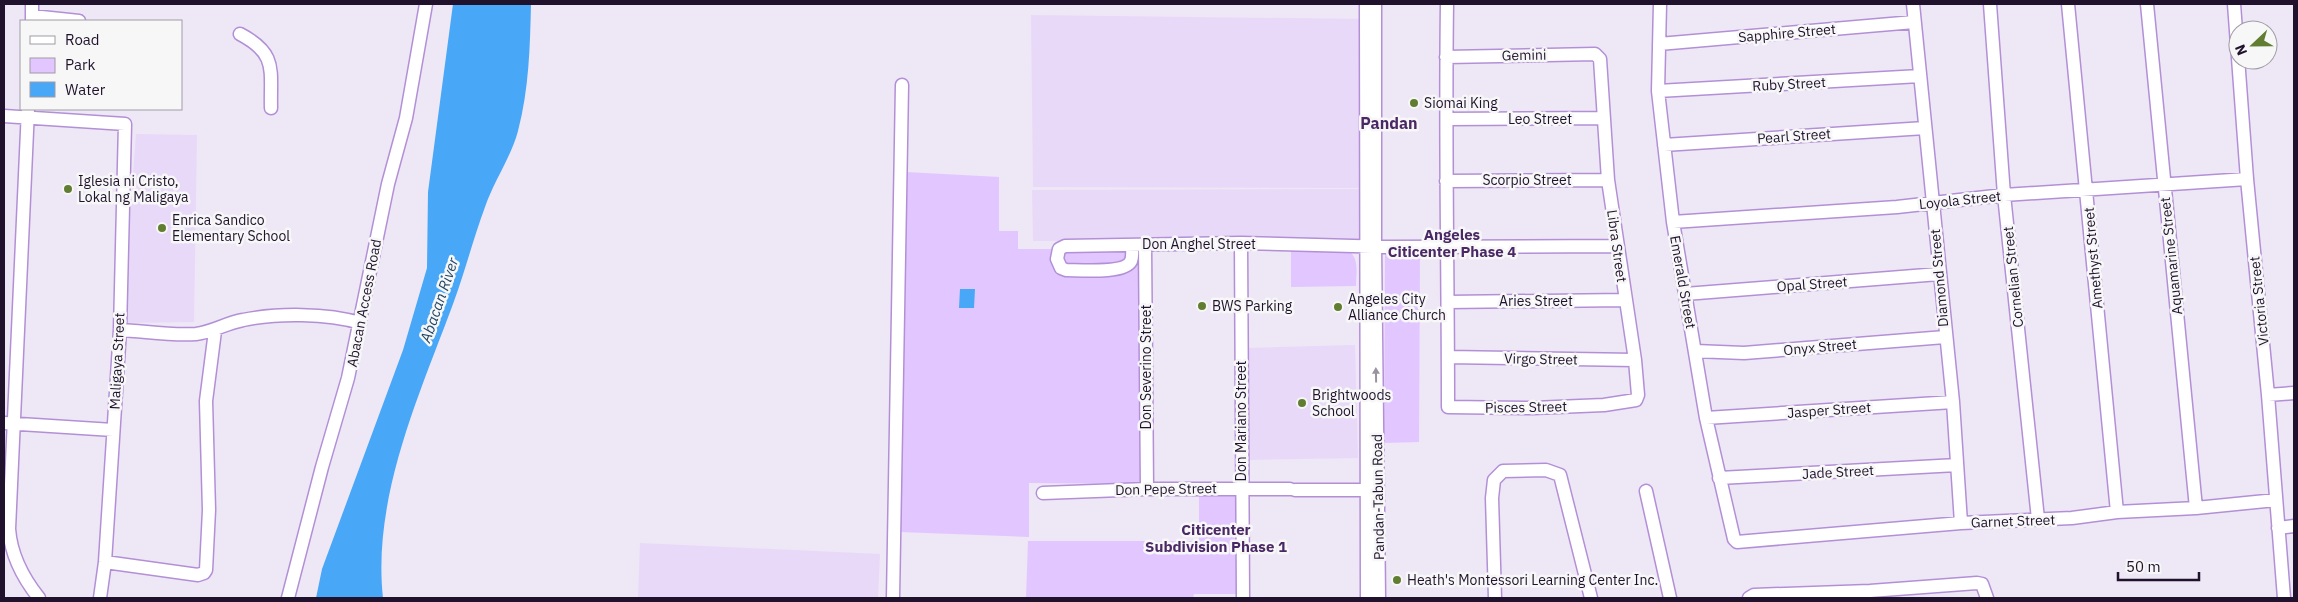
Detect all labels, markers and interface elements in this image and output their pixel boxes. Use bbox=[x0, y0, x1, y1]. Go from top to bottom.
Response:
legend bbox=[20, 20, 182, 110]
street label: Sapphire Street bbox=[1738, 20, 1837, 46]
north arrow bbox=[2228, 20, 2278, 70]
text: Road bbox=[65, 30, 100, 49]
text: N bbox=[2231, 42, 2251, 58]
street label: Gemini bbox=[1502, 46, 1546, 64]
text: Park bbox=[65, 55, 95, 74]
street label: Ruby Street bbox=[1752, 73, 1826, 95]
text: Water bbox=[65, 80, 106, 99]
place label: Siomai King bbox=[1424, 94, 1498, 112]
marker: Siomai King bbox=[1408, 97, 1420, 109]
street label: Leo Street bbox=[1508, 110, 1572, 128]
district label: Pandan bbox=[1360, 113, 1418, 133]
street label: Pearl Street bbox=[1756, 124, 1832, 148]
street label: Scorpio Street bbox=[1482, 171, 1572, 189]
place label: Iglesia ni Cristo, Lokal ng Maligaya bbox=[78, 172, 189, 206]
marker: Iglesia ni Cristo, Lokal ng Maligaya bbox=[62, 183, 74, 195]
street label: Loyola Street bbox=[1918, 187, 2002, 213]
street label: Aquamarine Street bbox=[2156, 196, 2186, 316]
street label: Amethyst Street bbox=[2080, 206, 2106, 310]
street label: Libra Street bbox=[1603, 209, 1631, 283]
place label: Enrica Sandico Elementary School bbox=[172, 211, 290, 245]
marker: Enrica Sandico Elementary School bbox=[156, 222, 168, 234]
district label: Angeles Citicenter Phase 4 bbox=[1388, 225, 1516, 261]
street label: Cornelian Street bbox=[1999, 225, 2027, 329]
street label: Diamond Street bbox=[1926, 228, 1952, 328]
street label: Emerald Street bbox=[1666, 234, 1700, 330]
street label: Don Anghel Street bbox=[1142, 235, 1256, 253]
street label: Abacan Access Road bbox=[343, 237, 385, 369]
water label: Abacan River bbox=[415, 255, 463, 346]
street label: Victoria Street bbox=[2245, 255, 2273, 346]
street label: Opal Street bbox=[1776, 273, 1848, 295]
place label: Angeles City Alliance Church bbox=[1348, 290, 1446, 324]
street label: Aries Street bbox=[1499, 292, 1573, 310]
place label: BWS Parking bbox=[1212, 297, 1293, 315]
marker: BWS Parking bbox=[1196, 300, 1208, 312]
marker: Angeles City Alliance Church bbox=[1332, 301, 1344, 313]
street label: Don Severino Street bbox=[1137, 305, 1155, 429]
street label: Maligaya Street bbox=[105, 312, 129, 410]
street label: Onyx Street bbox=[1783, 335, 1857, 359]
street label: Virgo Street bbox=[1504, 349, 1578, 369]
street label: Don Mariano Street bbox=[1232, 360, 1250, 481]
one-way arrow bbox=[1372, 366, 1380, 382]
place label: Brightwoods School bbox=[1312, 386, 1392, 420]
marker: Brightwoods School bbox=[1296, 397, 1308, 409]
street label: Pisces Street bbox=[1485, 397, 1567, 417]
street label: Jasper Street bbox=[1786, 398, 1872, 422]
street label: Pandan-Tabun Road bbox=[1368, 434, 1388, 560]
street label: Jade Street bbox=[1802, 461, 1875, 483]
street label: Don Pepe Street bbox=[1115, 479, 1217, 499]
street label: Garnet Street bbox=[1970, 511, 2056, 531]
district label: Citicenter Subdivision Phase 1 bbox=[1145, 520, 1287, 556]
scale bar bbox=[2118, 550, 2199, 582]
text: 50 m bbox=[2126, 557, 2161, 576]
place label: Heath's Montessori Learning Center Inc. bbox=[1407, 571, 1658, 589]
marker: Heath's Montessori Learning Center Inc. bbox=[1391, 574, 1403, 586]

